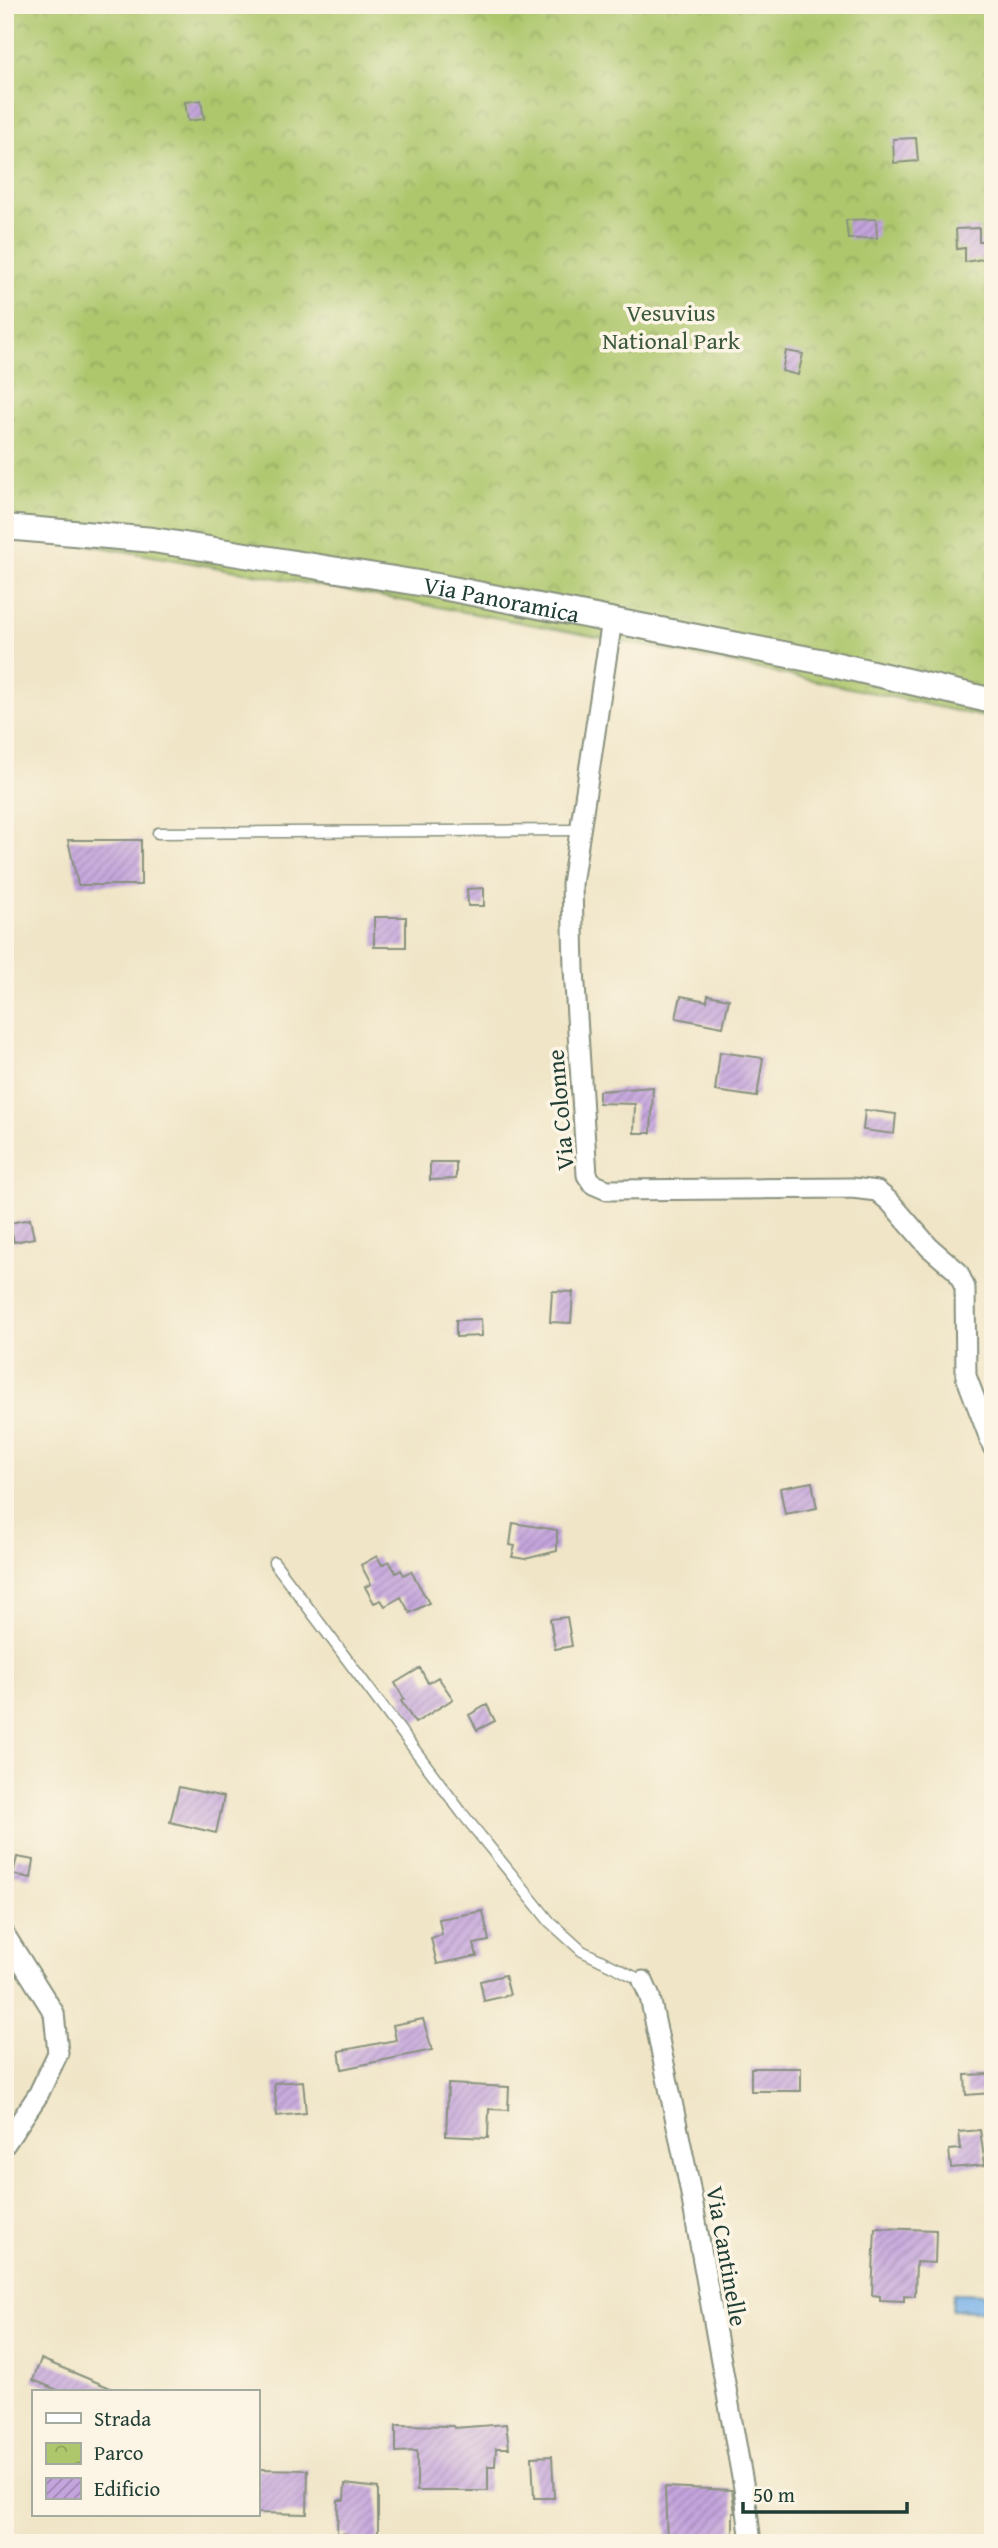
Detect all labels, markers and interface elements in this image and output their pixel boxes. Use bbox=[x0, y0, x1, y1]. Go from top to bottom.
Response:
park label: Vesuvius National Park bbox=[602, 295, 741, 358]
street label: Via Panoramica bbox=[421, 567, 583, 631]
street label: Via Colonne bbox=[537, 1048, 583, 1172]
street label: Via Cantinelle bbox=[697, 2183, 757, 2329]
legend bbox=[32, 2390, 259, 2516]
text: Strada bbox=[94, 2403, 151, 2434]
text: Parco bbox=[94, 2437, 144, 2468]
scale bar bbox=[743, 2471, 907, 2515]
text: Edificio bbox=[94, 2473, 160, 2504]
text: 50 m bbox=[753, 2479, 795, 2510]

